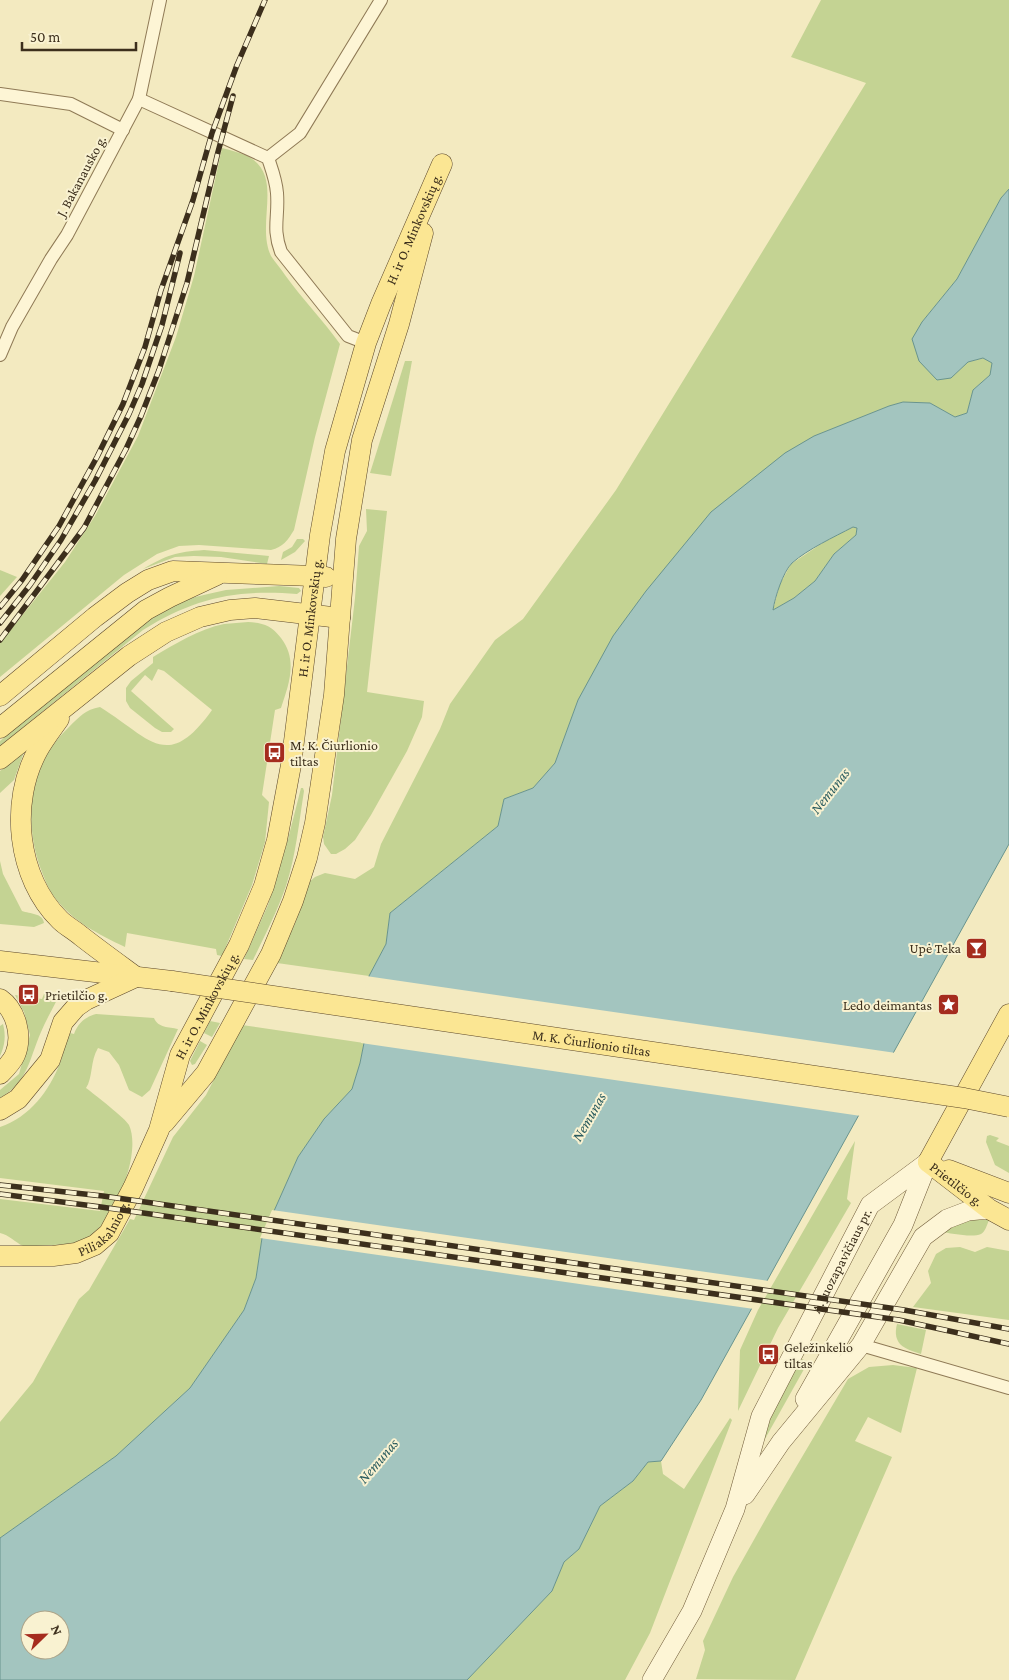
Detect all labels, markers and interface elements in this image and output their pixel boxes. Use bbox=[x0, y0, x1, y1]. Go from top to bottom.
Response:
scale bar bbox=[22, 20, 136, 52]
text: 50 m bbox=[30, 29, 60, 45]
street label: J. Bakanausko g. bbox=[52, 133, 109, 221]
street label: H. ir O. Minkovskių g. bbox=[383, 171, 445, 287]
street label: H. ir O. Minkovskių g. bbox=[294, 558, 325, 678]
place label: M. K. Čiurlionio tiltas bbox=[290, 737, 378, 769]
bus stop icon: M. K. Čiurlionio tiltas bbox=[262, 741, 286, 765]
water label: Nemunas bbox=[807, 765, 853, 817]
bar icon: Upė Teka bbox=[965, 936, 989, 960]
place label: Upė Teka bbox=[909, 940, 962, 956]
street label: H. ir O. Minkovskių g. bbox=[171, 949, 242, 1062]
bus stop icon: Prietilčio g. bbox=[17, 983, 41, 1007]
place label: Prietilčio g. bbox=[45, 987, 108, 1003]
place icon: Ledo deimantas bbox=[936, 993, 960, 1017]
place label: Ledo deimantas bbox=[843, 997, 932, 1013]
street label: M. K. Čiurlionio tiltas bbox=[531, 1026, 652, 1060]
water label: Nemunas bbox=[569, 1090, 609, 1144]
street label: Prietilčio g. bbox=[927, 1159, 986, 1209]
street label: Piliakalnio g. bbox=[76, 1198, 133, 1259]
street label: A. Juozapavičiaus pr. bbox=[808, 1206, 875, 1316]
place label: Geležinkelio tiltas bbox=[784, 1339, 853, 1371]
bus stop icon: Geležinkelio tiltas bbox=[756, 1343, 780, 1367]
water label: Nemunas bbox=[355, 1435, 401, 1487]
north arrow bbox=[20, 1610, 70, 1660]
text: N bbox=[48, 1622, 66, 1638]

